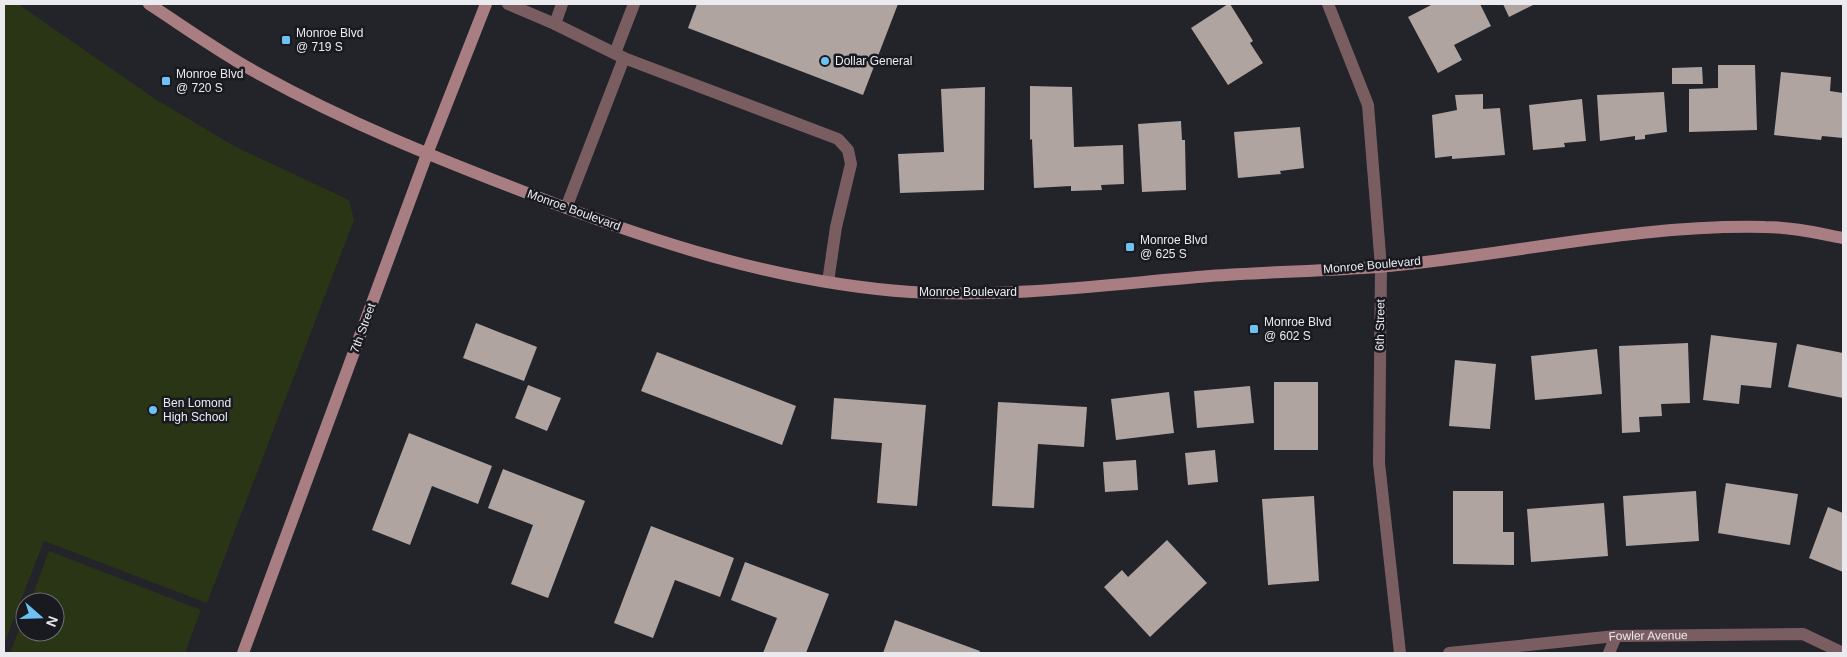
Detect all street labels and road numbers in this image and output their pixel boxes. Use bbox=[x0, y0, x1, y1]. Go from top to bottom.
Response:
street label: Monroe Boulevard bbox=[526, 187, 622, 233]
street label: Monroe Boulevard bbox=[1323, 254, 1421, 276]
street label: Monroe Boulevard bbox=[919, 285, 1017, 299]
street label: 6th Street bbox=[1373, 298, 1387, 351]
street label: 7th Street bbox=[348, 301, 379, 355]
street label: Fowler Avenue bbox=[1608, 628, 1688, 644]

